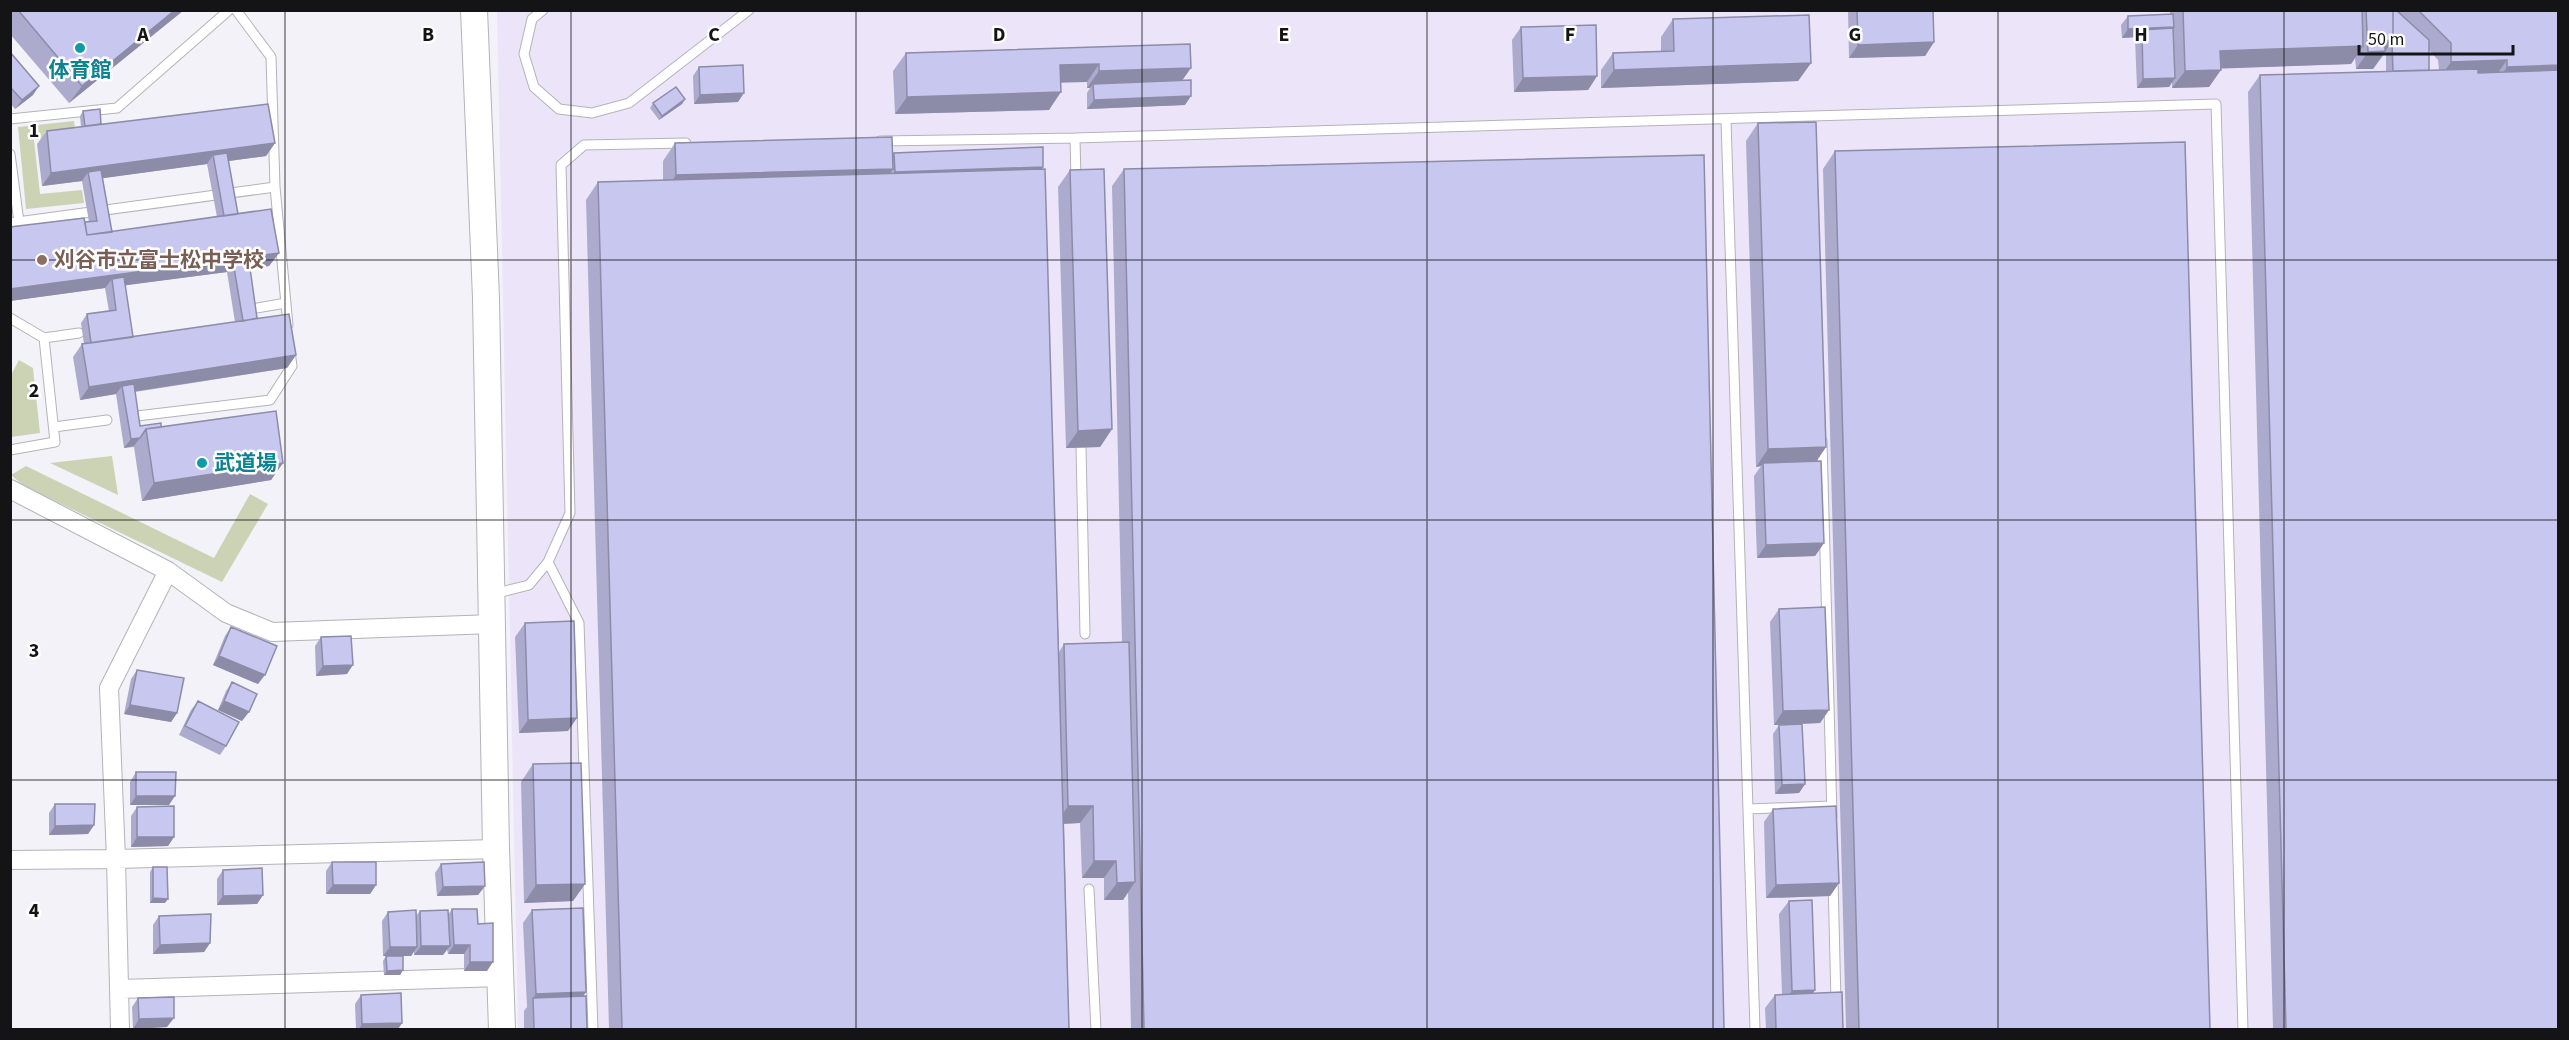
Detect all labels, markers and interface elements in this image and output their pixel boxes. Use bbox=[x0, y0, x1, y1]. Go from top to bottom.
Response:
scale bar bbox=[2359, 18, 2514, 56]
text: A bbox=[136, 21, 149, 49]
text: B bbox=[422, 21, 434, 49]
text: C bbox=[708, 21, 720, 49]
text: D bbox=[993, 21, 1005, 49]
text: E bbox=[1279, 21, 1289, 49]
text: F bbox=[1565, 21, 1575, 49]
text: G bbox=[1849, 21, 1861, 49]
text: H bbox=[2134, 21, 2148, 49]
text: 50 m bbox=[2368, 27, 2404, 52]
marker: 体育館 bbox=[73, 41, 87, 55]
place label: 体育館 bbox=[49, 55, 112, 85]
text: 1 bbox=[29, 117, 39, 145]
place label: 刈谷市立富士松中学校 bbox=[54, 245, 264, 275]
marker: 刈谷市立富士松中学校 bbox=[35, 253, 49, 267]
text: 2 bbox=[29, 377, 39, 405]
place label: 武道場 bbox=[214, 448, 277, 478]
marker: 武道場 bbox=[195, 456, 209, 470]
text: 3 bbox=[29, 637, 39, 665]
text: 4 bbox=[29, 897, 40, 925]

